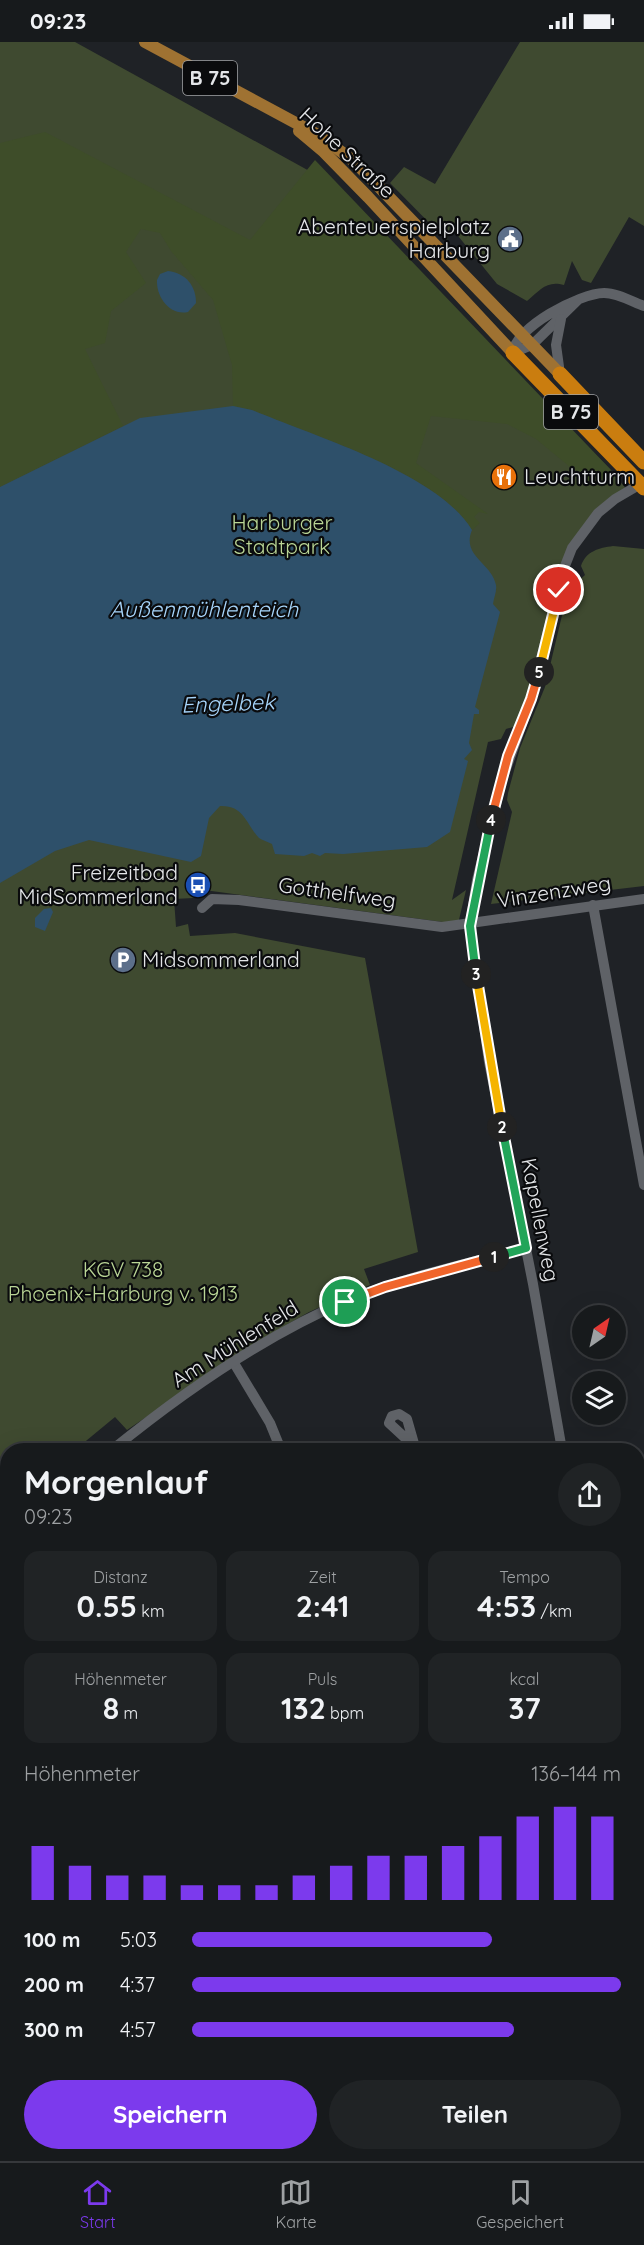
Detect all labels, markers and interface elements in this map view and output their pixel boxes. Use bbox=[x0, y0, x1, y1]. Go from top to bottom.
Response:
text: 09:23 bbox=[30, 7, 86, 35]
road number: B 75 bbox=[183, 61, 237, 95]
street label: Hohe Straße bbox=[294, 101, 401, 203]
place label: Abenteuerspielplatz Harburg bbox=[298, 213, 490, 263]
public building icon: Abenteuerspielplatz Harburg bbox=[495, 224, 525, 254]
road number: B 75 bbox=[544, 395, 598, 429]
restaurant icon: Leuchtturm bbox=[489, 462, 519, 492]
place label: Leuchtturm bbox=[524, 463, 635, 489]
park label: Harburger Stadtpark bbox=[231, 509, 333, 559]
pin bbox=[533, 564, 584, 615]
icon: check bbox=[542, 573, 575, 606]
water label: Außenmühlenteich bbox=[110, 595, 299, 623]
pin: 5 bbox=[524, 657, 554, 687]
text: 5 bbox=[534, 662, 544, 682]
water label: Engelbek bbox=[181, 687, 277, 719]
pin: 4 bbox=[476, 805, 506, 835]
text: 4 bbox=[486, 810, 496, 830]
place label: Freizeitbad MidSommerland bbox=[18, 859, 178, 909]
street label: Vinzenzweg bbox=[495, 869, 613, 913]
bus stop icon: Freizeitbad MidSommerland bbox=[183, 870, 213, 900]
street label: Gotthelfweg bbox=[277, 871, 398, 913]
parking icon: Midsommerland bbox=[108, 945, 138, 975]
place label: Midsommerland bbox=[142, 946, 300, 972]
pin: 3 bbox=[461, 959, 491, 989]
text: 3 bbox=[472, 964, 480, 984]
pin: 2 bbox=[487, 1112, 517, 1142]
text: 2 bbox=[497, 1117, 507, 1137]
street label: Kapellenweg bbox=[516, 1156, 566, 1284]
pin: 1 bbox=[479, 1242, 509, 1272]
text: 1 bbox=[491, 1247, 497, 1267]
park label: KGV 738 Phoenix-Harburg v. 1913 bbox=[8, 1256, 238, 1306]
pin bbox=[319, 1276, 370, 1327]
icon: arrive bbox=[328, 1285, 361, 1318]
street label: Am Mühlenfeld bbox=[166, 1294, 303, 1392]
north arrow bbox=[572, 1305, 626, 1359]
map controls bbox=[572, 1305, 626, 1425]
button: layers bbox=[572, 1371, 626, 1425]
text: Morgenlauf bbox=[24, 1461, 208, 1502]
button: share bbox=[558, 1463, 621, 1526]
text: 09:23 bbox=[24, 1504, 72, 1529]
text: Distanz bbox=[93, 1567, 148, 1587]
text: Zeit bbox=[308, 1567, 337, 1587]
text: Tempo bbox=[499, 1567, 550, 1587]
text: 0.55 bbox=[77, 1587, 137, 1625]
text: 2:41 bbox=[296, 1587, 349, 1625]
text: 4:53 bbox=[477, 1587, 536, 1625]
text: km bbox=[137, 1601, 164, 1621]
text: /km bbox=[536, 1601, 572, 1621]
text: Höhenmeter bbox=[74, 1669, 167, 1689]
text: Puls bbox=[308, 1669, 337, 1689]
text: kcal bbox=[510, 1669, 539, 1689]
text: 8 bbox=[103, 1689, 119, 1727]
text: 132 bbox=[281, 1689, 326, 1727]
text: 37 bbox=[508, 1689, 541, 1727]
text: m bbox=[119, 1703, 138, 1723]
text: bpm bbox=[326, 1703, 364, 1723]
text: Höhenmeter bbox=[24, 1761, 140, 1786]
text: 136–144 m bbox=[531, 1761, 621, 1786]
text: 100 m bbox=[24, 1927, 80, 1952]
text: 5:03 bbox=[120, 1927, 157, 1952]
text: 200 m bbox=[24, 1972, 84, 1997]
text: 4:37 bbox=[120, 1972, 155, 1997]
text: 300 m bbox=[24, 2017, 83, 2042]
text: 4:57 bbox=[120, 2017, 155, 2042]
button: Speichern bbox=[24, 2080, 317, 2149]
button: Teilen bbox=[329, 2080, 621, 2149]
tab: Start bbox=[80, 2176, 116, 2232]
tab: Karte bbox=[275, 2176, 316, 2232]
tab: Gespeichert bbox=[476, 2176, 564, 2232]

